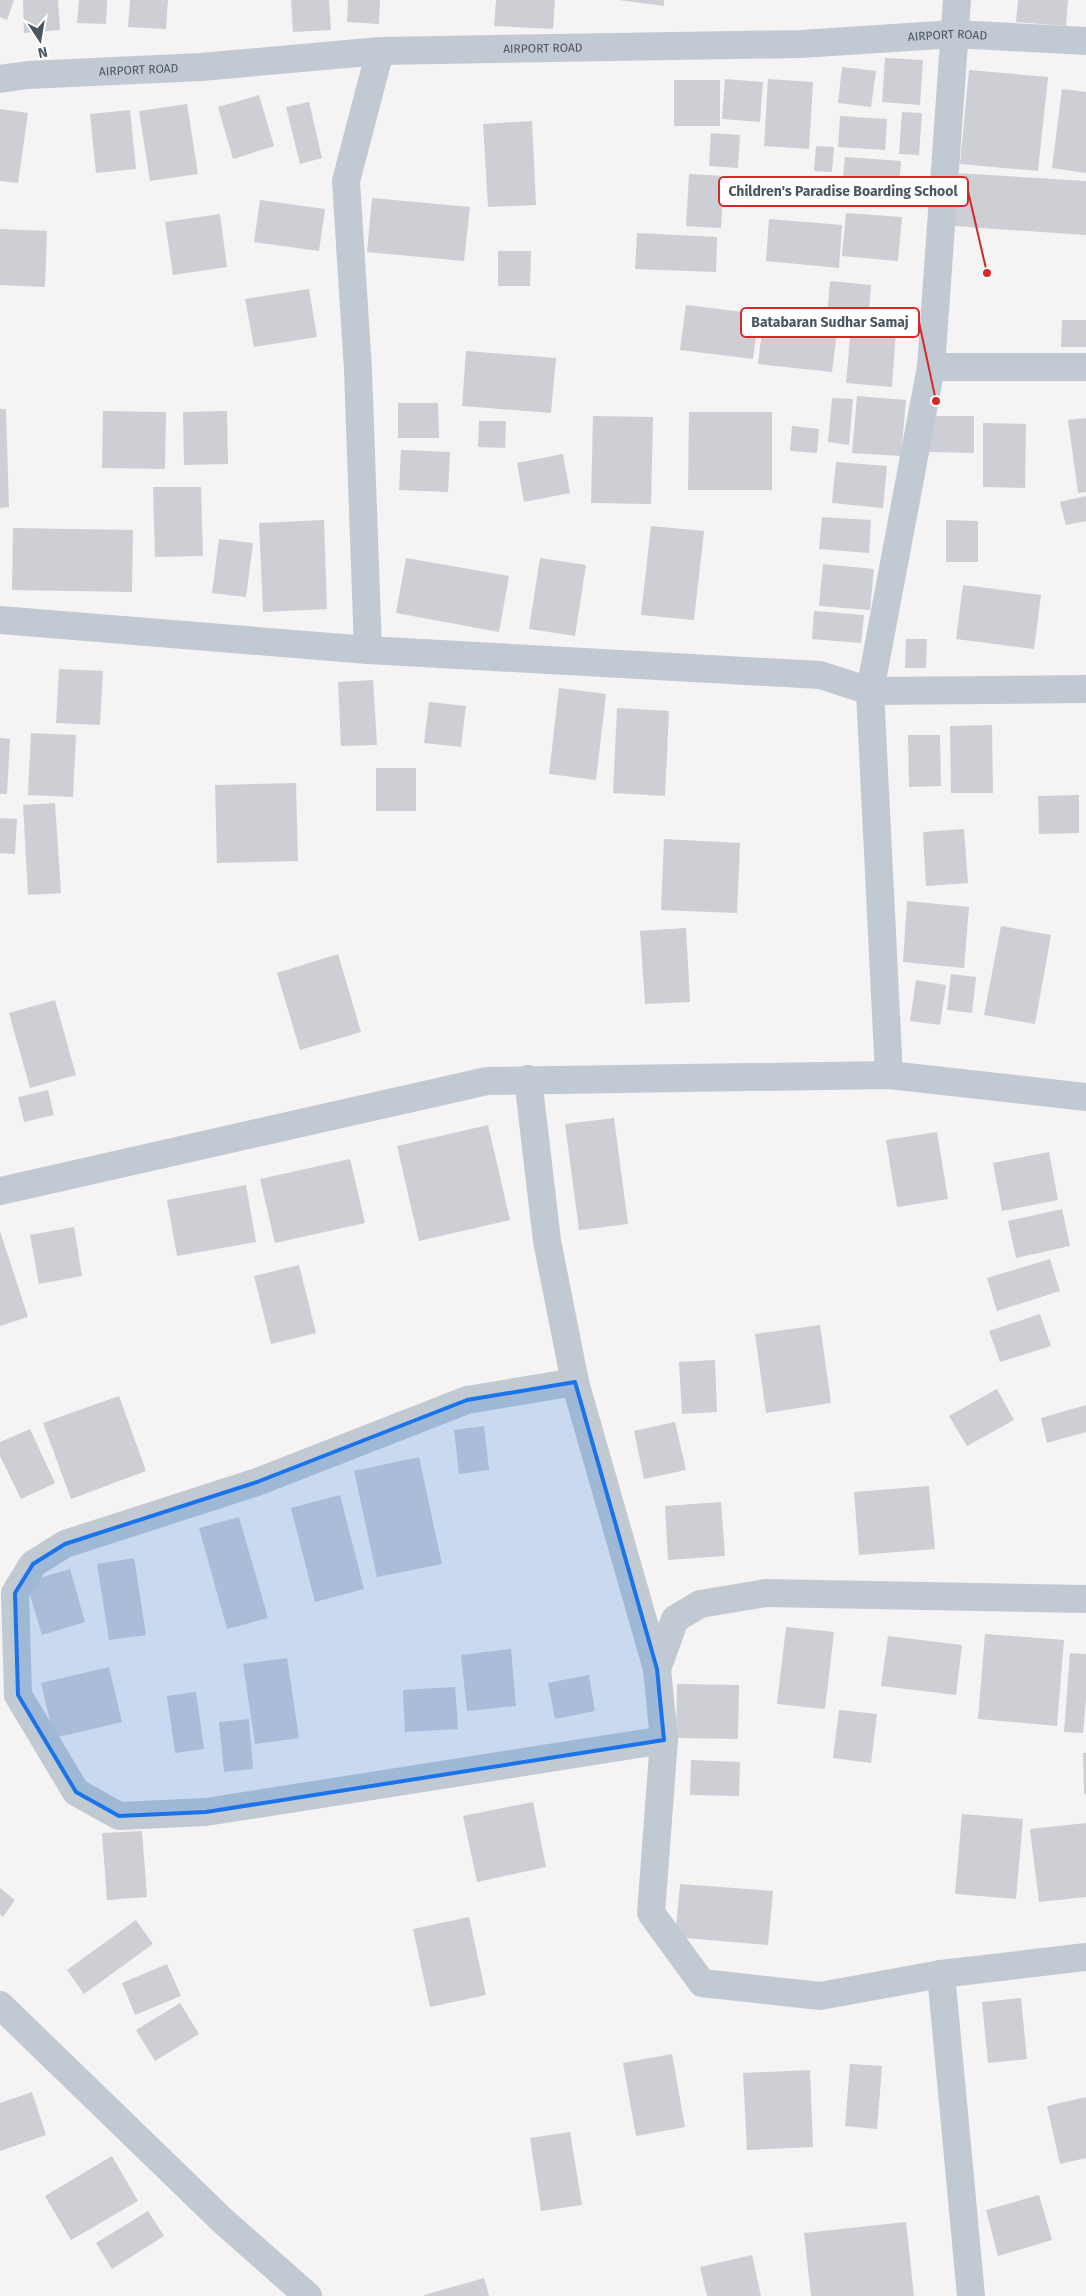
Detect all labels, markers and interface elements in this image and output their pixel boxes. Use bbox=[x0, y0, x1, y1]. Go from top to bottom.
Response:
north arrow bbox=[15, 15, 65, 65]
street label: AIRPORT ROAD bbox=[907, 27, 988, 44]
street label: AIRPORT ROAD bbox=[503, 41, 583, 56]
text: N bbox=[36, 43, 49, 62]
street label: AIRPORT ROAD bbox=[99, 61, 179, 79]
callout: Children's Paradise Boarding School bbox=[719, 177, 968, 206]
text: Children's Paradise Boarding School bbox=[728, 183, 958, 200]
callout: Batabaran Sudhar Samaj bbox=[741, 308, 919, 337]
text: Batabaran Sudhar Samaj bbox=[751, 314, 909, 331]

